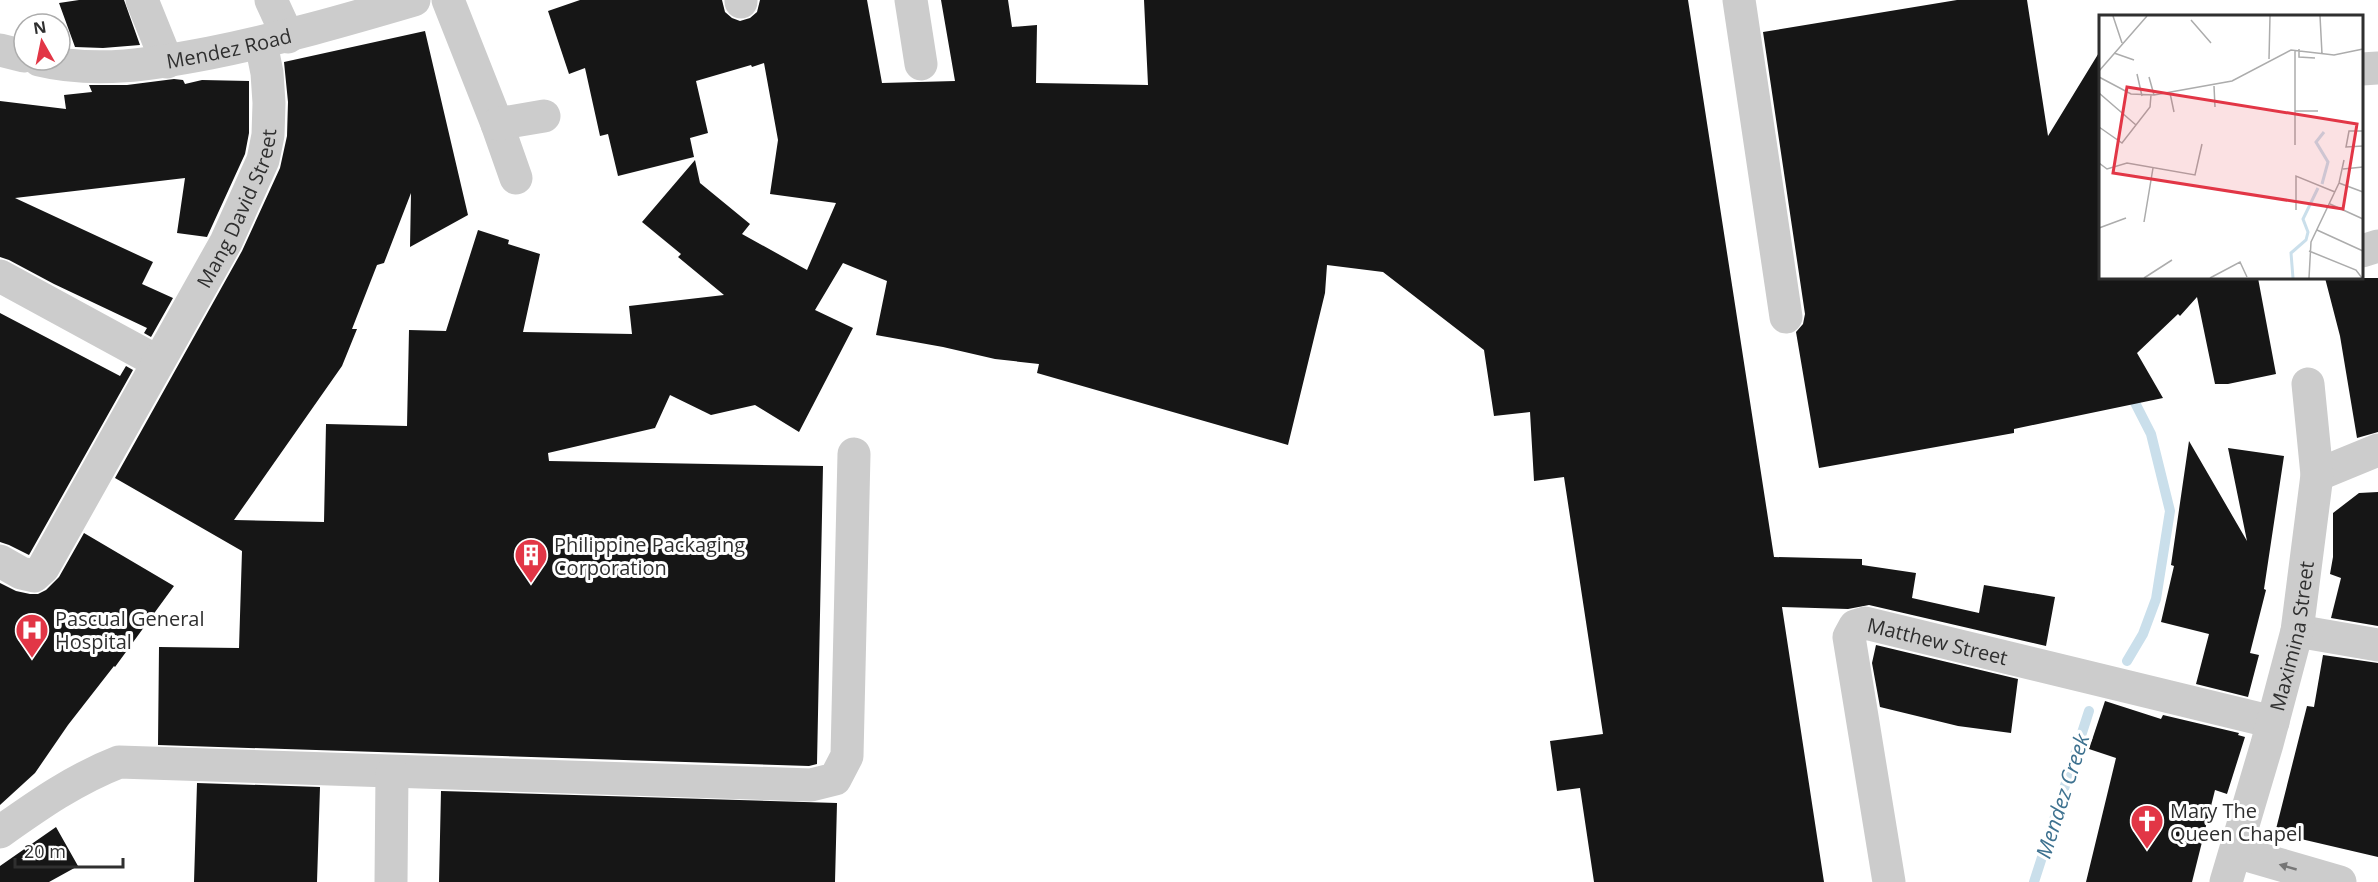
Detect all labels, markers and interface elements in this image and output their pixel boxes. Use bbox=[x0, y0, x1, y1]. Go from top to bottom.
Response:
north arrow bbox=[12, 12, 72, 72]
text: N bbox=[32, 15, 48, 39]
inset map bbox=[2099, 15, 2363, 279]
street label: Mendez Road bbox=[164, 21, 294, 74]
street label: Mang David Street bbox=[190, 129, 282, 292]
place label: Philippine Packaging Corporation bbox=[554, 531, 745, 581]
building icon: Philippine Packaging Corporation bbox=[513, 537, 549, 584]
street label: Maximina Street bbox=[2263, 559, 2319, 714]
place label: Pascual General Hospital bbox=[55, 605, 204, 655]
street label: Matthew Street bbox=[1865, 611, 2011, 671]
hospital icon: Pascual General Hospital bbox=[14, 612, 50, 659]
water label: Mendez Creek bbox=[2029, 729, 2096, 862]
place label: Mary The Queen Chapel bbox=[2170, 797, 2302, 847]
church icon: Mary The Queen Chapel bbox=[2129, 803, 2165, 850]
scale bar bbox=[15, 831, 123, 869]
text: 20 m bbox=[24, 839, 66, 863]
one-way arrow bbox=[2279, 862, 2297, 871]

